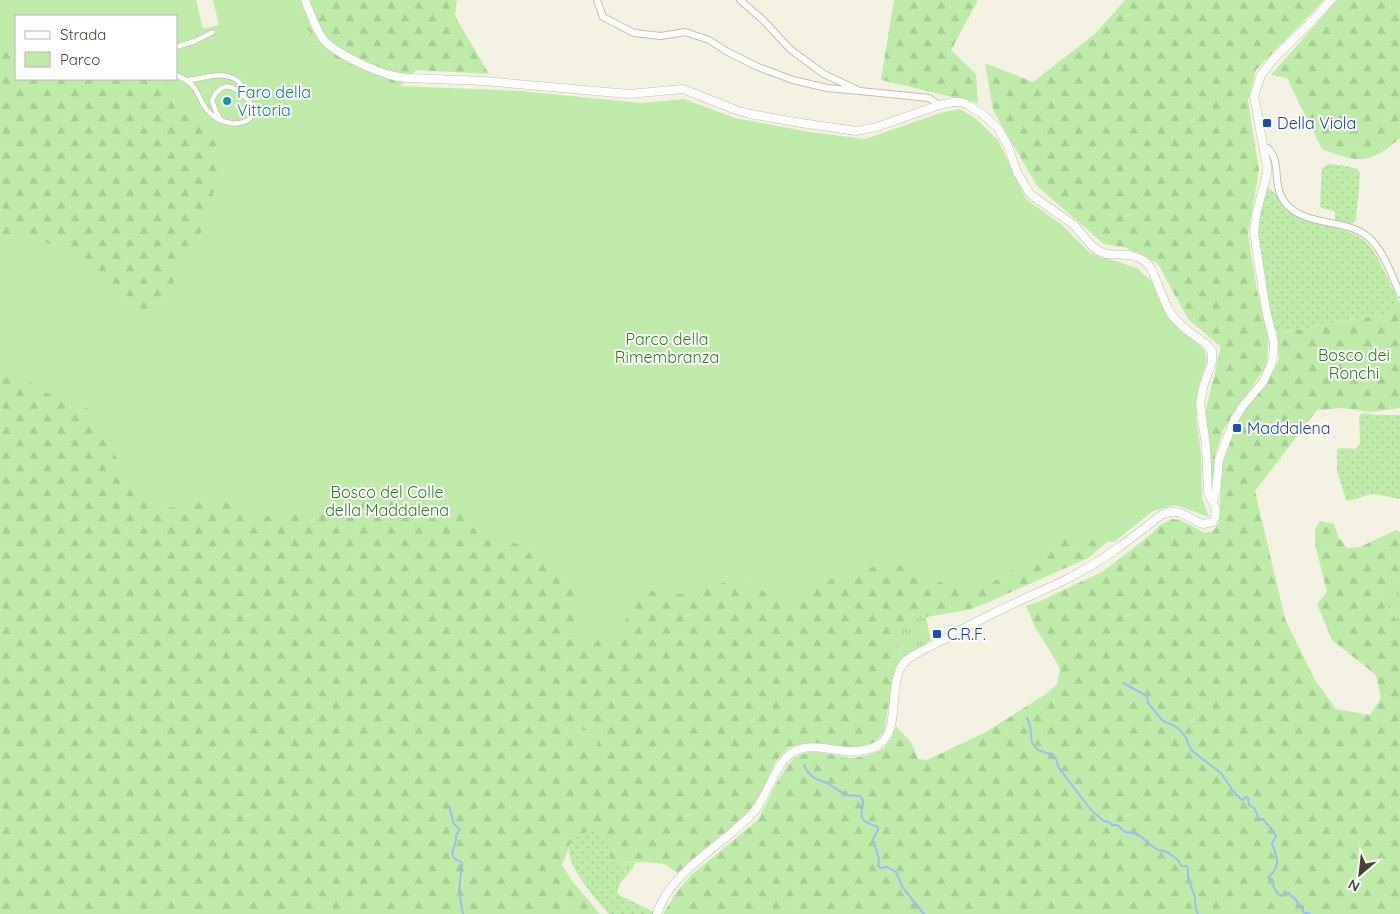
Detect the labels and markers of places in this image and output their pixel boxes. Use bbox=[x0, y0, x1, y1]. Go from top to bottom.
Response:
place label: Faro della Vittoria bbox=[237, 82, 311, 120]
marker: Faro della Vittoria bbox=[221, 95, 233, 107]
place label: Della Viola bbox=[1277, 113, 1356, 133]
marker: Della Viola bbox=[1261, 117, 1273, 129]
place label: Maddalena bbox=[1247, 418, 1331, 438]
marker: Maddalena bbox=[1231, 422, 1243, 434]
place label: C.R.F. bbox=[947, 624, 986, 644]
marker: C.R.F. bbox=[931, 628, 943, 640]

